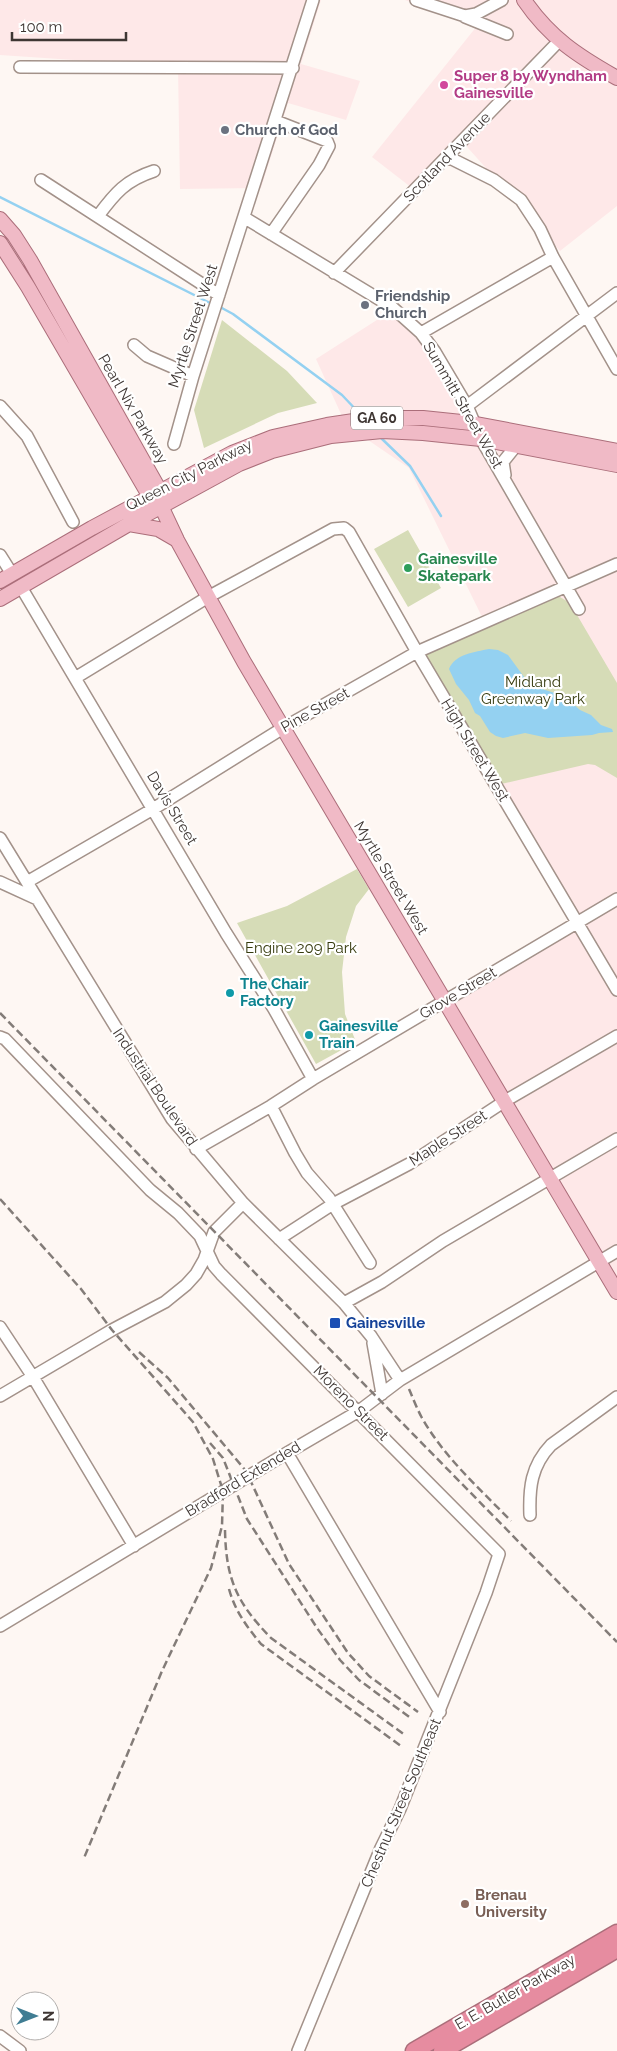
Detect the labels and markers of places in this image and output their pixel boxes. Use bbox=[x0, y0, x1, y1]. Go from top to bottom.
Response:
place label: Super 8 by Wyndham Gainesville bbox=[454, 67, 607, 102]
marker: Super 8 by Wyndham Gainesville bbox=[438, 79, 450, 91]
place label: Church of God bbox=[235, 121, 338, 139]
marker: Church of God bbox=[219, 124, 231, 136]
place label: Friendship Church bbox=[375, 287, 451, 322]
marker: Friendship Church bbox=[359, 299, 371, 311]
place label: Gainesville Skatepark bbox=[418, 550, 497, 585]
marker: Gainesville Skatepark bbox=[402, 562, 414, 574]
place label: The Chair Factory bbox=[240, 975, 309, 1010]
marker: The Chair Factory bbox=[224, 987, 236, 999]
place label: Gainesville Train bbox=[319, 1017, 398, 1052]
marker: Gainesville Train bbox=[303, 1029, 315, 1041]
place label: Gainesville bbox=[346, 1314, 425, 1332]
marker: Gainesville bbox=[328, 1316, 342, 1330]
place label: Brenau University bbox=[475, 1886, 548, 1921]
marker: Brenau University bbox=[459, 1898, 471, 1910]

